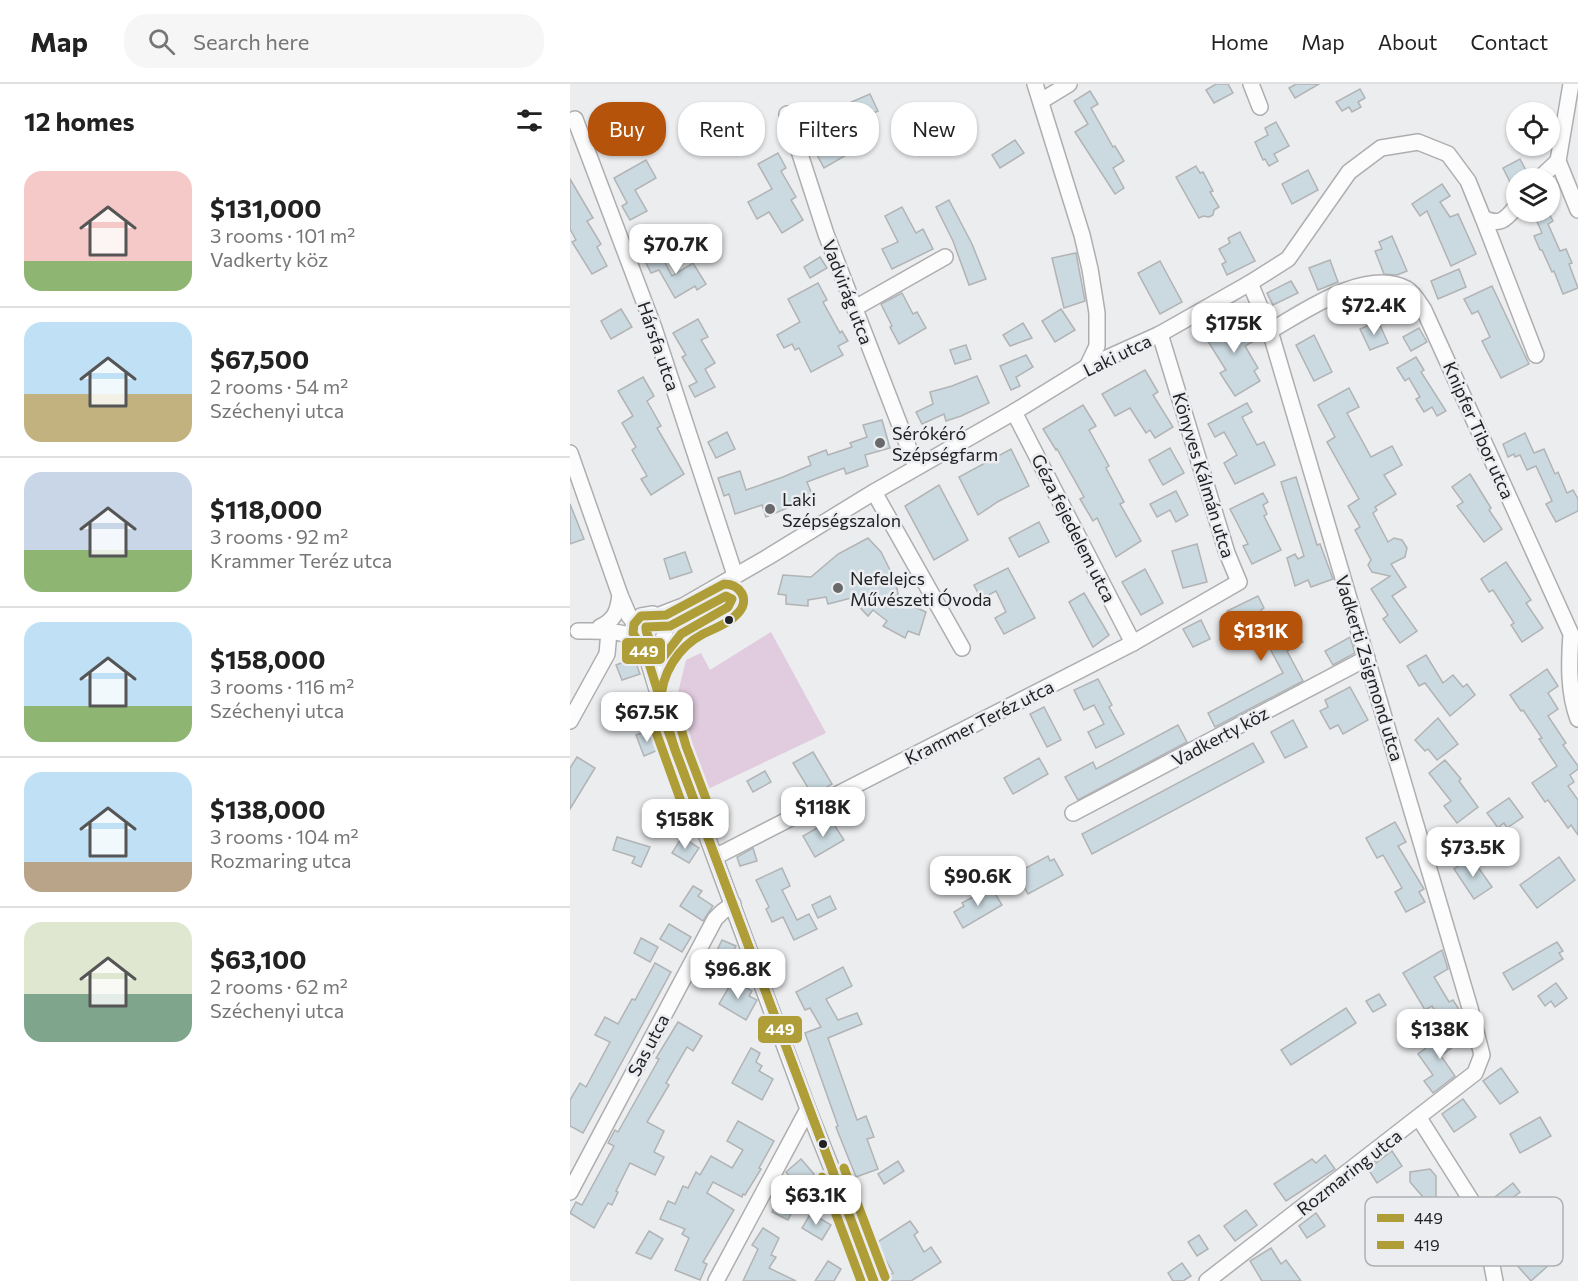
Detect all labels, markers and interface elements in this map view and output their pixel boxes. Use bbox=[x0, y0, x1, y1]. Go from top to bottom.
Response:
search box bbox=[124, 14, 544, 68]
text: Map bbox=[30, 24, 88, 58]
icon: search bbox=[145, 25, 178, 58]
text: Search here bbox=[193, 28, 309, 55]
text: Home bbox=[1211, 29, 1268, 54]
text: Map bbox=[1301, 29, 1345, 54]
text: About bbox=[1378, 29, 1437, 54]
text: Contact bbox=[1470, 29, 1548, 54]
chip: Buy bbox=[588, 102, 666, 156]
chip: Rent bbox=[678, 102, 765, 156]
chip: Filters bbox=[777, 102, 879, 156]
chip: New bbox=[891, 102, 977, 156]
map controls bbox=[1506, 102, 1560, 222]
button: locate bbox=[1506, 102, 1560, 156]
icon: filters bbox=[513, 104, 546, 137]
text: 12 homes bbox=[24, 105, 135, 136]
button: layers bbox=[1506, 168, 1560, 222]
text: $131,000 bbox=[210, 192, 322, 223]
icon: home bbox=[72, 195, 144, 267]
text: 3 rooms · 101 m² bbox=[210, 223, 355, 247]
pin: $70.7K bbox=[627, 224, 725, 275]
text: $70.7K bbox=[643, 231, 709, 255]
street label: Vadvirág utca bbox=[818, 237, 878, 347]
text: Vadkerty köz bbox=[210, 247, 328, 271]
pin: $72.4K bbox=[1325, 285, 1423, 336]
text: $72.4K bbox=[1341, 292, 1407, 316]
street label: Hársfa utca bbox=[633, 298, 685, 394]
pin: $175K bbox=[1192, 303, 1276, 354]
text: $175K bbox=[1205, 310, 1263, 334]
street label: Laki utca bbox=[1079, 329, 1155, 381]
text: $67,500 bbox=[210, 343, 309, 374]
icon: home bbox=[72, 346, 144, 418]
street label: Knipfer Tibor utca bbox=[1439, 358, 1519, 502]
text: 2 rooms · 54 m² bbox=[210, 374, 348, 398]
street label: Könyves Kálmán utca bbox=[1168, 390, 1240, 560]
text: Széchenyi utca bbox=[210, 398, 344, 422]
place label: Sérókéró Szépségfarm bbox=[892, 422, 998, 465]
marker: Sérókéró Szépségfarm bbox=[873, 436, 887, 450]
street label: Géza fejedelem utca bbox=[1027, 450, 1121, 606]
place label: Laki Szépségszalon bbox=[782, 488, 901, 531]
text: $118,000 bbox=[210, 493, 322, 524]
icon: home bbox=[72, 496, 144, 568]
marker: Laki Szépségszalon bbox=[763, 502, 777, 516]
text: 3 rooms · 92 m² bbox=[210, 524, 348, 548]
text: Krammer Teréz utca bbox=[210, 548, 392, 572]
place label: Nefelejcs Művészeti Óvoda bbox=[850, 567, 992, 610]
street label: Vadkerti Zsigmond utca bbox=[1331, 572, 1409, 764]
marker: Nefelejcs Művészeti Óvoda bbox=[831, 581, 845, 595]
pin: $131K bbox=[1219, 611, 1303, 662]
unlabelled marker bbox=[723, 614, 735, 626]
text: $131K bbox=[1233, 618, 1289, 642]
line badge: 449 bbox=[621, 637, 666, 665]
text: 449 bbox=[629, 641, 659, 660]
text: $158,000 bbox=[210, 643, 326, 674]
icon: home bbox=[72, 646, 144, 718]
text: 3 rooms · 116 m² bbox=[210, 674, 354, 698]
street label: Krammer Teréz utca bbox=[901, 675, 1057, 769]
pin: $67.5K bbox=[598, 692, 696, 743]
text: Széchenyi utca bbox=[210, 698, 344, 722]
text: $67.5K bbox=[615, 699, 679, 723]
street label: Vadkerty köz bbox=[1168, 701, 1272, 771]
pin: $118K bbox=[781, 787, 865, 838]
text: $138,000 bbox=[210, 793, 326, 824]
text: $118K bbox=[795, 794, 851, 818]
icon: home bbox=[72, 796, 144, 868]
pin: $158K bbox=[643, 799, 727, 850]
text: $158K bbox=[656, 806, 714, 830]
text: 3 rooms · 104 m² bbox=[210, 824, 359, 848]
pin: $73.5K bbox=[1424, 827, 1522, 878]
text: $73.5K bbox=[1441, 834, 1505, 858]
text: Rozmaring utca bbox=[210, 848, 351, 872]
pin: $90.6K bbox=[929, 856, 1027, 907]
text: $90.6K bbox=[944, 863, 1012, 887]
text: $63,100 bbox=[210, 943, 307, 974]
icon: home bbox=[72, 946, 144, 1018]
pin: $96.8K bbox=[689, 949, 787, 1000]
text: $96.8K bbox=[704, 956, 772, 980]
text: 2 rooms · 62 m² bbox=[210, 974, 348, 998]
text: Széchenyi utca bbox=[210, 998, 344, 1022]
pin: $138K bbox=[1398, 1009, 1482, 1060]
street label: Sas utca bbox=[623, 1010, 673, 1080]
line badge: 449 bbox=[757, 1015, 803, 1044]
text: $138K bbox=[1411, 1016, 1469, 1040]
text: 449 bbox=[765, 1019, 795, 1038]
street label: Rozmaring utca bbox=[1292, 1124, 1406, 1220]
unlabelled marker bbox=[817, 1138, 829, 1150]
pin: $63.1K bbox=[767, 1175, 865, 1226]
text: $63.1K bbox=[785, 1182, 847, 1206]
legend bbox=[1365, 1197, 1563, 1266]
text: 449 bbox=[1414, 1208, 1443, 1227]
text: 419 bbox=[1414, 1235, 1440, 1254]

